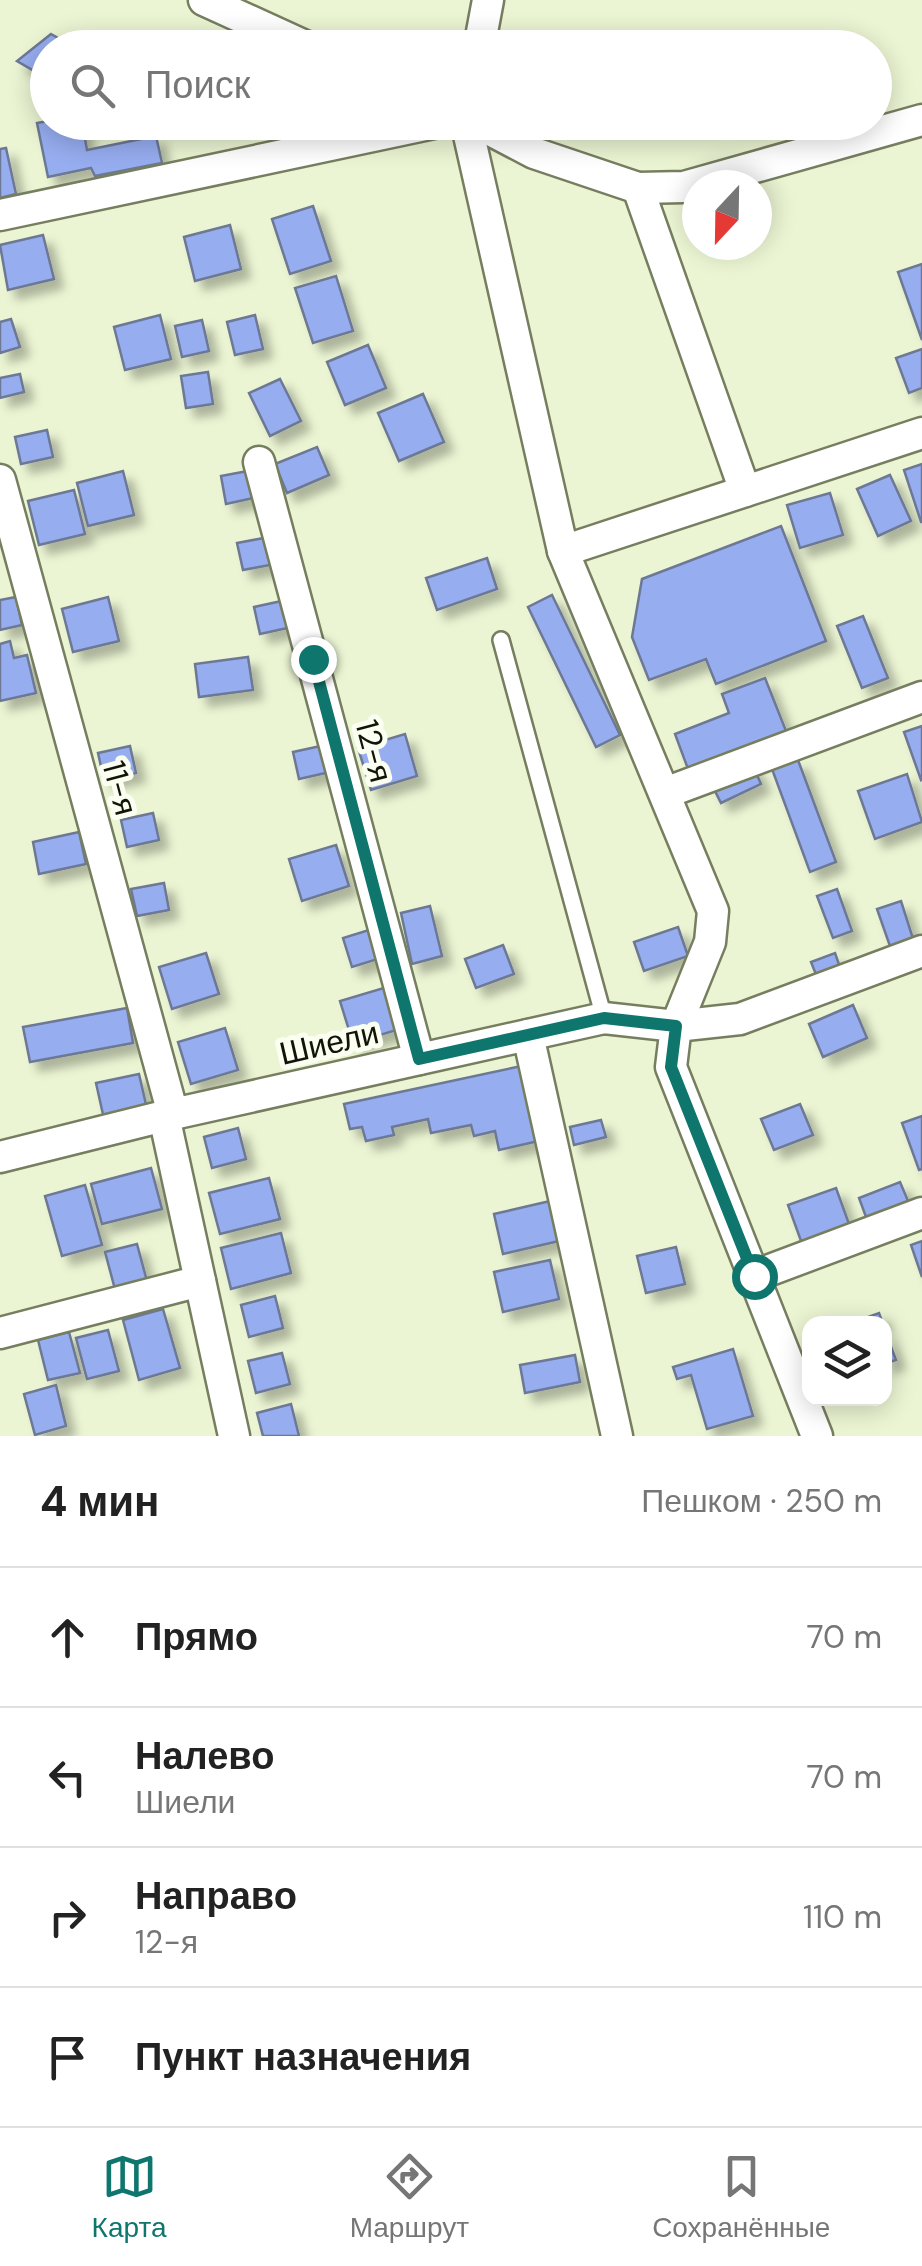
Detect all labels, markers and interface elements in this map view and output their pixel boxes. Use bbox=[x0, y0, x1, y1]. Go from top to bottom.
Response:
search box bbox=[30, 30, 892, 140]
icon: search bbox=[65, 58, 120, 113]
text: Поиск bbox=[145, 60, 250, 110]
north arrow bbox=[682, 170, 772, 260]
route end bbox=[291, 637, 337, 683]
street label: 12-я bbox=[346, 715, 402, 787]
street label: 11-я bbox=[93, 756, 147, 820]
street label: Шиели bbox=[275, 1011, 383, 1075]
route start bbox=[732, 1254, 778, 1300]
map controls bbox=[802, 1316, 892, 1406]
button: layers bbox=[802, 1316, 892, 1406]
text: 4 мин bbox=[40, 1474, 159, 1529]
text: Пешком · 250 m bbox=[641, 1480, 882, 1522]
icon: ahead bbox=[40, 1610, 95, 1665]
text: Прямо bbox=[135, 1612, 258, 1662]
text: 70 m bbox=[806, 1616, 882, 1658]
text: Налево bbox=[135, 1731, 274, 1781]
icon: left bbox=[40, 1750, 95, 1805]
text: 70 m bbox=[806, 1756, 882, 1798]
text: Шиели bbox=[135, 1781, 235, 1823]
text: Направо bbox=[135, 1871, 297, 1921]
icon: right bbox=[40, 1890, 95, 1945]
text: 110 m bbox=[803, 1896, 882, 1938]
text: 12-я bbox=[135, 1921, 198, 1963]
icon: arrive bbox=[40, 2030, 95, 2085]
text: Пункт назначения bbox=[135, 2032, 471, 2082]
tab: Карта bbox=[92, 2149, 167, 2246]
tab: Маршрут bbox=[350, 2149, 469, 2246]
tab: Сохранённые bbox=[652, 2149, 830, 2246]

